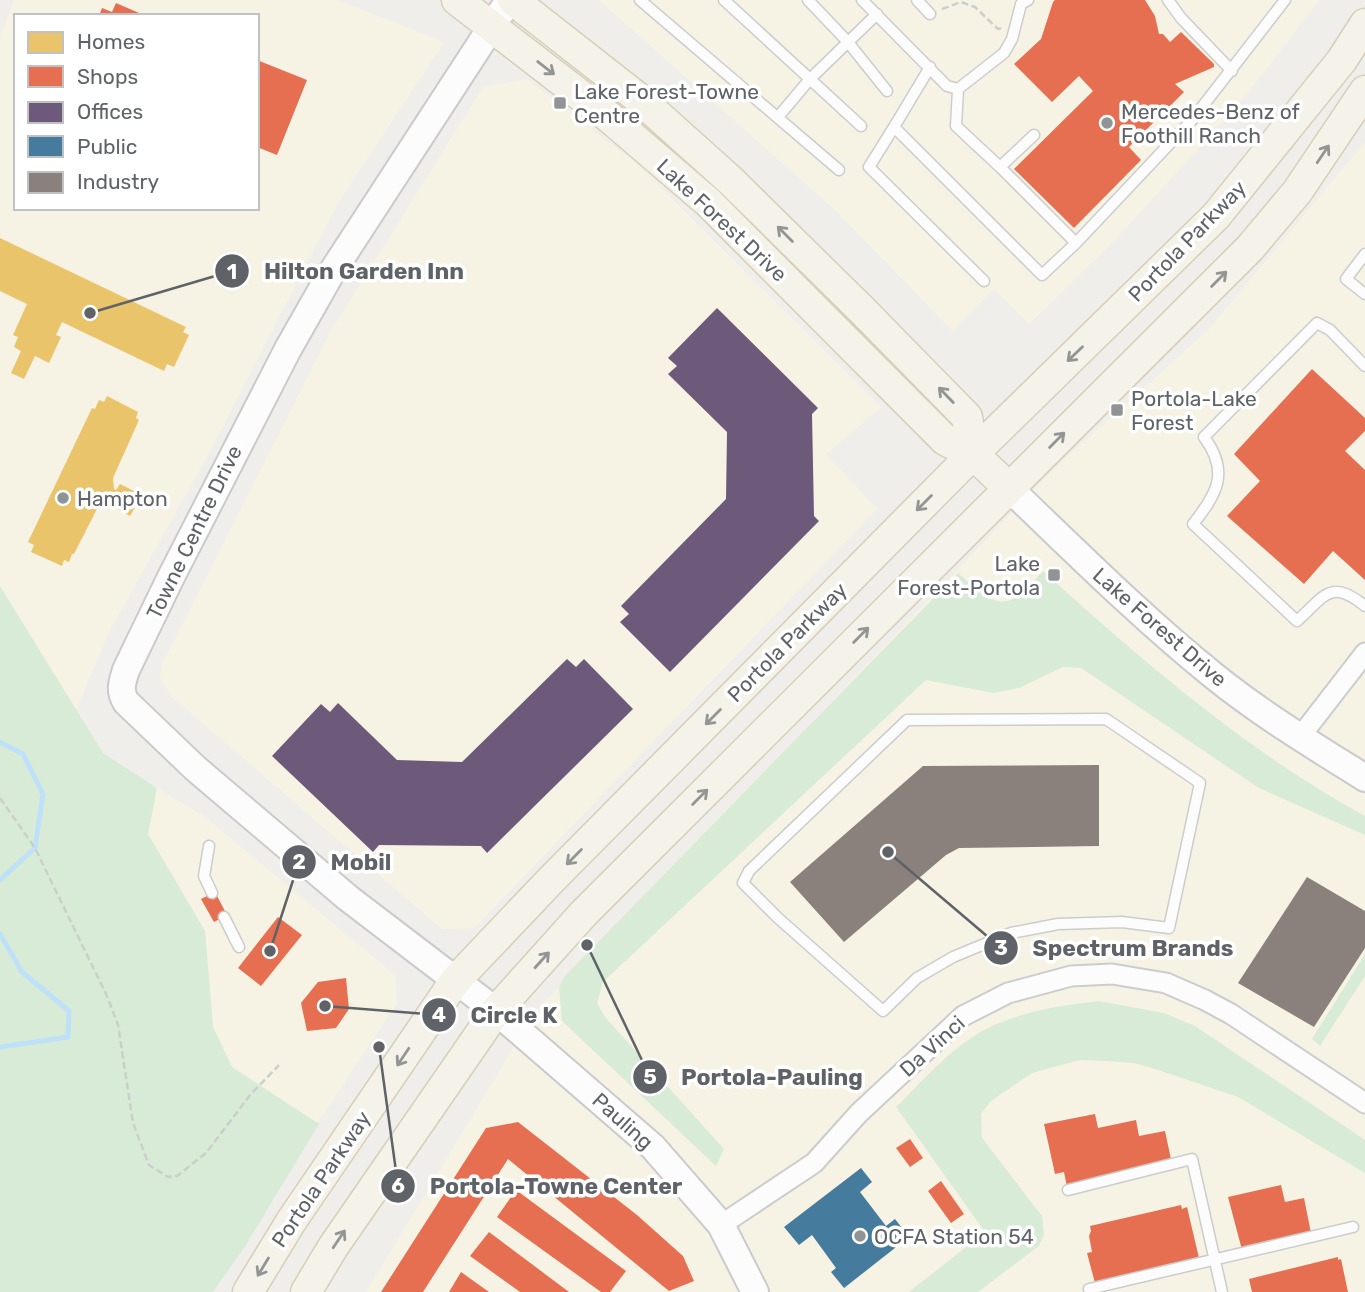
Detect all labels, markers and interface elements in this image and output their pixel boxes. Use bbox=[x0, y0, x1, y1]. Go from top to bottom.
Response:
legend bbox=[14, 14, 259, 210]
text: Homes bbox=[77, 29, 145, 54]
one-way arrow bbox=[537, 61, 555, 76]
text: Shops bbox=[77, 64, 138, 89]
place label: Lake Forest-Towne Centre bbox=[574, 79, 759, 128]
marker: Lake Forest-Towne Centre bbox=[552, 95, 568, 111]
text: Offices bbox=[77, 99, 143, 124]
place label: Mercedes-Benz of Foothill Ranch bbox=[1121, 99, 1300, 148]
marker: Mercedes-Benz of Foothill Ranch bbox=[1099, 115, 1115, 131]
text: Public bbox=[77, 134, 137, 159]
one-way arrow bbox=[1316, 145, 1330, 164]
street label: Lake Forest Drive bbox=[652, 153, 792, 287]
text: Industry bbox=[77, 169, 159, 194]
street label: Portola Parkway bbox=[1123, 175, 1251, 307]
one-way arrow bbox=[777, 226, 794, 243]
callout: Hilton Garden Inn bbox=[215, 249, 478, 293]
text: Hilton Garden Inn bbox=[264, 257, 464, 285]
text: 1 bbox=[227, 259, 237, 284]
one-way arrow bbox=[1210, 271, 1227, 288]
one-way arrow bbox=[1067, 345, 1084, 362]
place label: Portola-Lake Forest bbox=[1131, 386, 1257, 435]
one-way arrow bbox=[937, 387, 954, 404]
marker: Portola-Lake Forest bbox=[1109, 402, 1125, 418]
one-way arrow bbox=[1049, 431, 1066, 448]
street label: Towne Centre Drive bbox=[141, 441, 247, 623]
place label: Hampton bbox=[77, 486, 168, 511]
marker: Hampton bbox=[55, 490, 71, 506]
one-way arrow bbox=[916, 494, 933, 511]
place label: Lake Forest-Portola bbox=[897, 551, 1040, 600]
street label: Lake Forest Drive bbox=[1088, 562, 1232, 692]
marker: Lake Forest-Portola bbox=[1046, 567, 1062, 583]
street label: Portola Parkway bbox=[722, 577, 852, 707]
one-way arrow bbox=[853, 627, 870, 644]
one-way arrow bbox=[704, 708, 721, 725]
one-way arrow bbox=[692, 788, 709, 805]
callout: Mobil bbox=[282, 840, 406, 884]
text: Mobil bbox=[331, 848, 391, 876]
one-way arrow bbox=[565, 848, 582, 865]
text: 2 bbox=[292, 849, 306, 874]
callout: Spectrum Brands bbox=[983, 926, 1247, 970]
text: Spectrum Brands bbox=[1033, 934, 1234, 962]
text: 3 bbox=[994, 935, 1008, 960]
one-way arrow bbox=[534, 951, 550, 969]
callout: Circle K bbox=[422, 993, 572, 1037]
text: Circle K bbox=[470, 1001, 558, 1029]
text: 4 bbox=[432, 1002, 446, 1027]
street label: Da Vinci bbox=[894, 1010, 970, 1082]
one-way arrow bbox=[396, 1047, 410, 1067]
callout: Portola-Pauling bbox=[632, 1055, 877, 1099]
text: Portola-Pauling bbox=[681, 1063, 863, 1091]
text: 5 bbox=[643, 1064, 657, 1089]
street label: Pauling bbox=[588, 1087, 658, 1155]
street label: Portola Parkway bbox=[266, 1106, 376, 1252]
callout: Portola-Towne Center bbox=[381, 1164, 696, 1208]
text: Portola-Towne Center bbox=[430, 1172, 683, 1200]
text: 6 bbox=[391, 1173, 405, 1198]
place label: OCFA Station 54 bbox=[874, 1224, 1034, 1249]
marker: OCFA Station 54 bbox=[852, 1228, 868, 1244]
one-way arrow bbox=[332, 1230, 346, 1250]
one-way arrow bbox=[256, 1257, 270, 1277]

